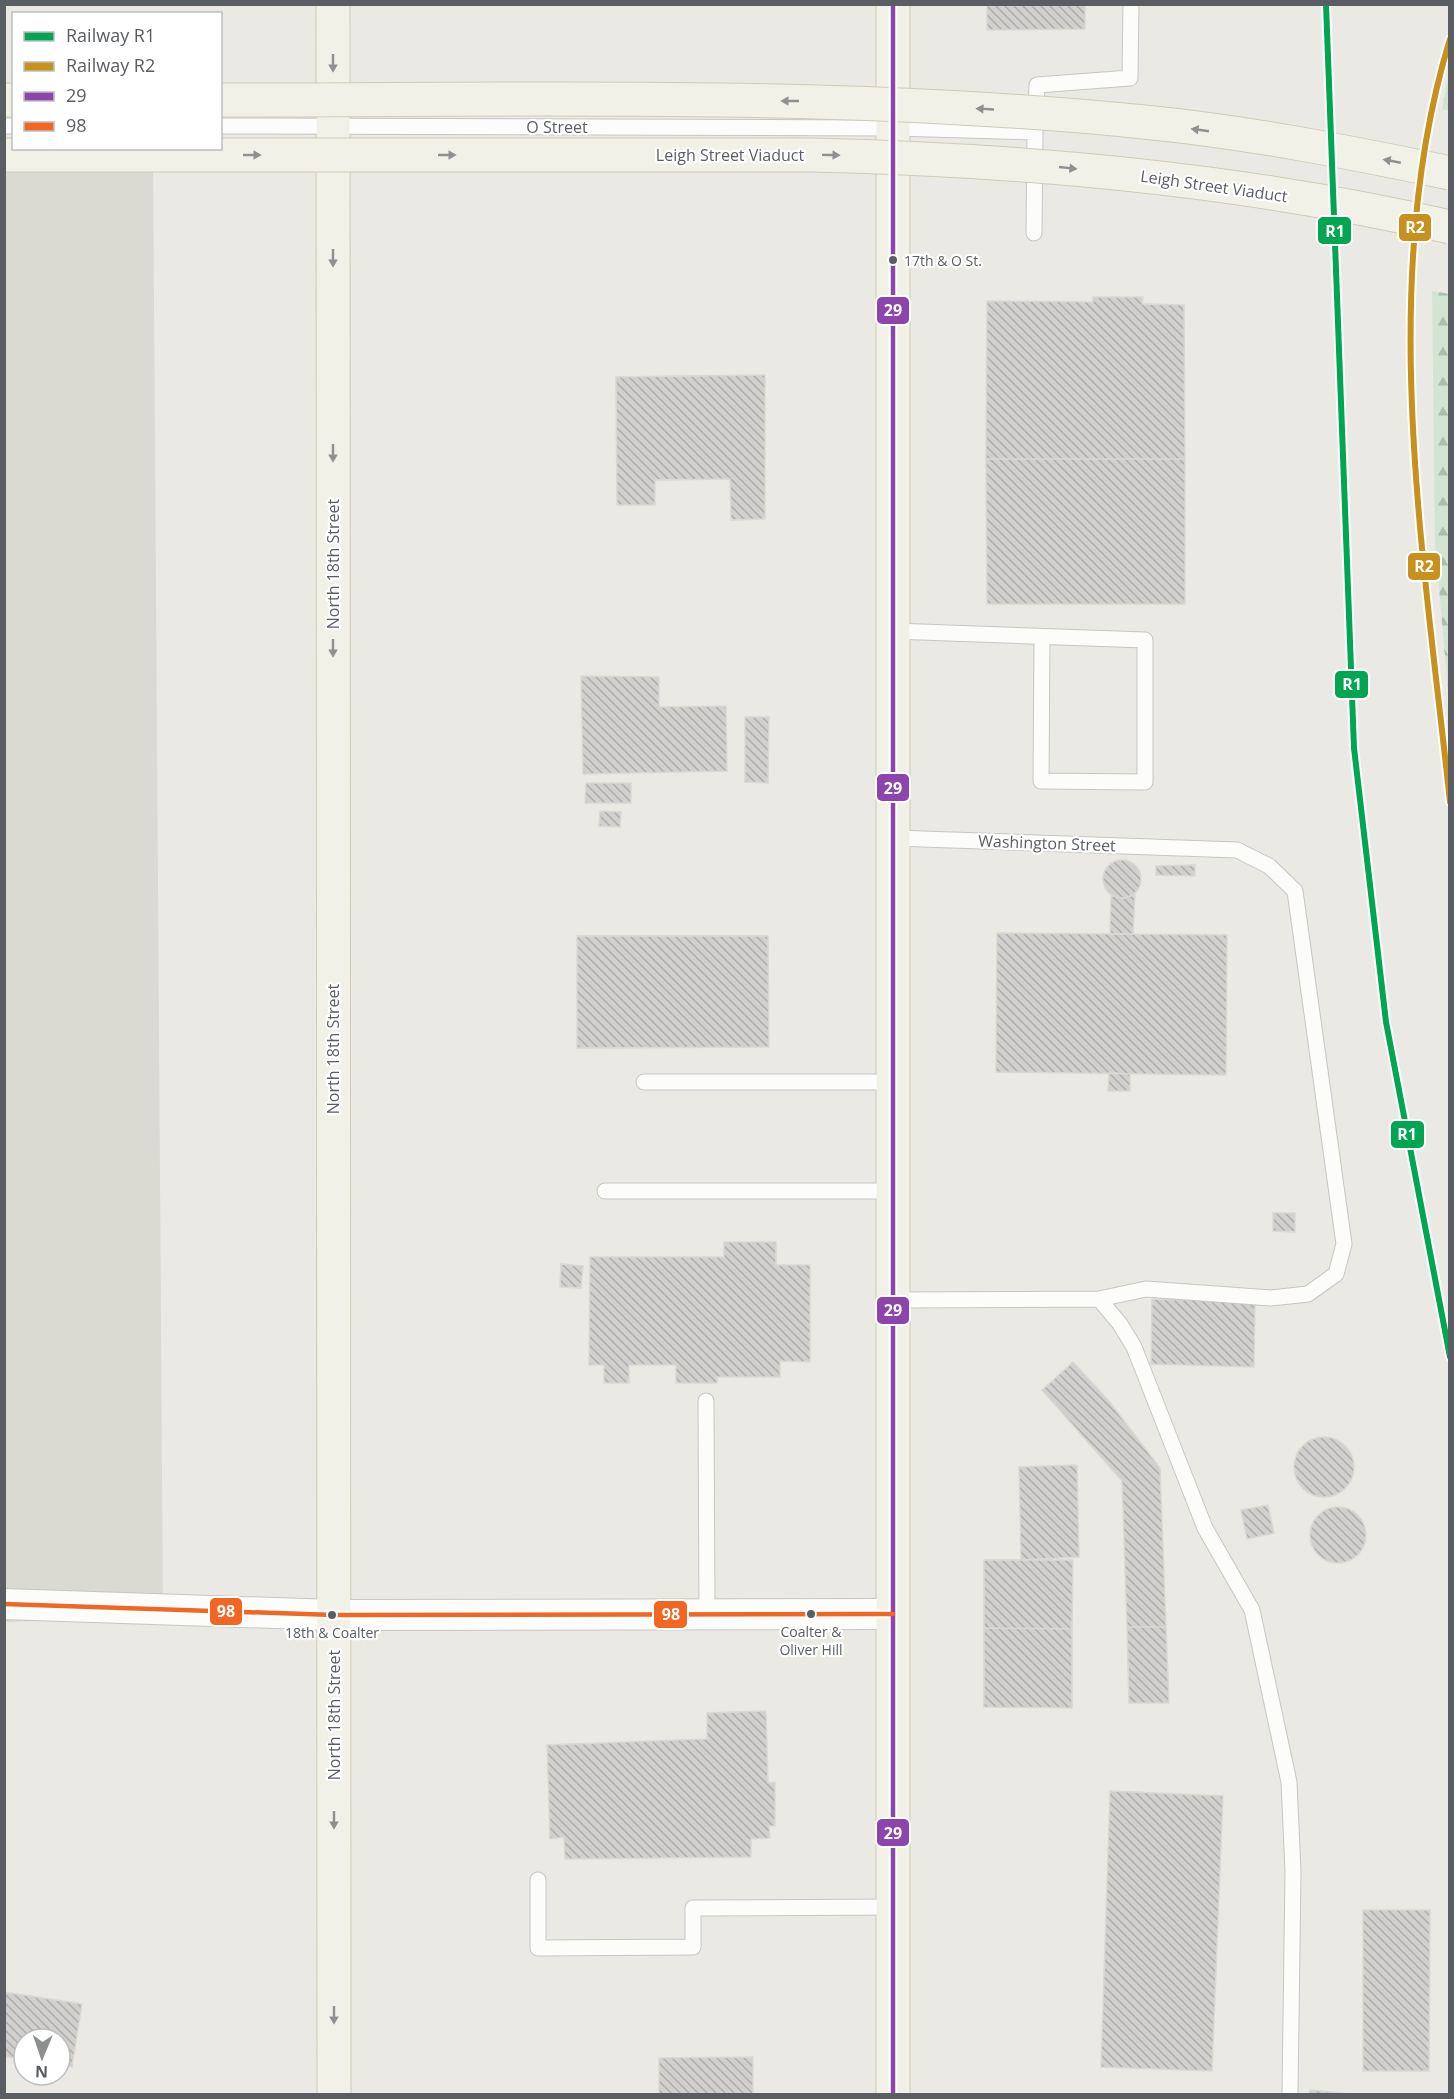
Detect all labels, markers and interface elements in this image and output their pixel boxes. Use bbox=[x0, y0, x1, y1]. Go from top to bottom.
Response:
legend bbox=[12, 12, 222, 150]
text: Railway R1 bbox=[66, 23, 155, 47]
text: Railway R2 bbox=[66, 53, 155, 77]
one-way arrow bbox=[328, 53, 338, 72]
text: 29 bbox=[66, 83, 87, 107]
one-way arrow bbox=[781, 96, 800, 106]
one-way arrow bbox=[975, 104, 994, 113]
text: 98 bbox=[66, 113, 87, 137]
street label: O Street bbox=[526, 116, 588, 138]
one-way arrow bbox=[1190, 125, 1209, 134]
street label: Leigh Street Viaduct bbox=[656, 144, 804, 166]
one-way arrow bbox=[242, 150, 261, 160]
one-way arrow bbox=[437, 150, 456, 160]
one-way arrow bbox=[821, 151, 840, 160]
one-way arrow bbox=[1383, 156, 1402, 165]
one-way arrow bbox=[1058, 163, 1077, 172]
street label: Leigh Street Viaduct bbox=[1139, 165, 1289, 207]
line badge: R2 bbox=[1398, 213, 1432, 242]
line badge: R1 bbox=[1317, 216, 1352, 245]
text: R2 bbox=[1405, 216, 1425, 238]
text: R1 bbox=[1325, 220, 1345, 242]
one-way arrow bbox=[328, 248, 338, 267]
place label: 17th & O St. bbox=[904, 251, 982, 270]
marker: 17th & O St. bbox=[887, 254, 899, 266]
line badge: 29 bbox=[876, 296, 910, 325]
text: 29 bbox=[884, 299, 902, 321]
one-way arrow bbox=[328, 443, 338, 462]
street label: North 18th Street bbox=[322, 498, 344, 629]
line badge: R2 bbox=[1407, 552, 1441, 581]
text: R2 bbox=[1414, 555, 1434, 577]
one-way arrow bbox=[328, 638, 338, 657]
line badge: R1 bbox=[1334, 670, 1369, 699]
text: R1 bbox=[1342, 673, 1362, 695]
line badge: 29 bbox=[876, 773, 910, 802]
text: 29 bbox=[884, 777, 902, 799]
street label: Washington Street bbox=[978, 830, 1116, 856]
street label: North 18th Street bbox=[322, 983, 344, 1114]
line badge: R1 bbox=[1390, 1120, 1425, 1149]
text: R1 bbox=[1397, 1123, 1417, 1145]
line badge: 29 bbox=[876, 1296, 910, 1325]
text: 29 bbox=[884, 1299, 902, 1321]
line badge: 98 bbox=[209, 1597, 243, 1626]
text: 98 bbox=[217, 1600, 235, 1622]
line badge: 98 bbox=[653, 1600, 688, 1629]
text: 98 bbox=[662, 1603, 680, 1625]
marker: Coalter & Oliver Hill bbox=[805, 1608, 817, 1620]
marker: 18th & Coalter bbox=[326, 1609, 338, 1621]
place label: Coalter & Oliver Hill bbox=[779, 1622, 843, 1659]
place label: 18th & Coalter bbox=[285, 1623, 379, 1642]
street label: North 18th Street bbox=[323, 1649, 345, 1780]
one-way arrow bbox=[329, 1811, 339, 1830]
line badge: 29 bbox=[876, 1818, 910, 1847]
text: 29 bbox=[884, 1822, 902, 1844]
one-way arrow bbox=[329, 2006, 339, 2025]
north arrow bbox=[12, 2027, 72, 2087]
text: N bbox=[35, 2061, 48, 2083]

